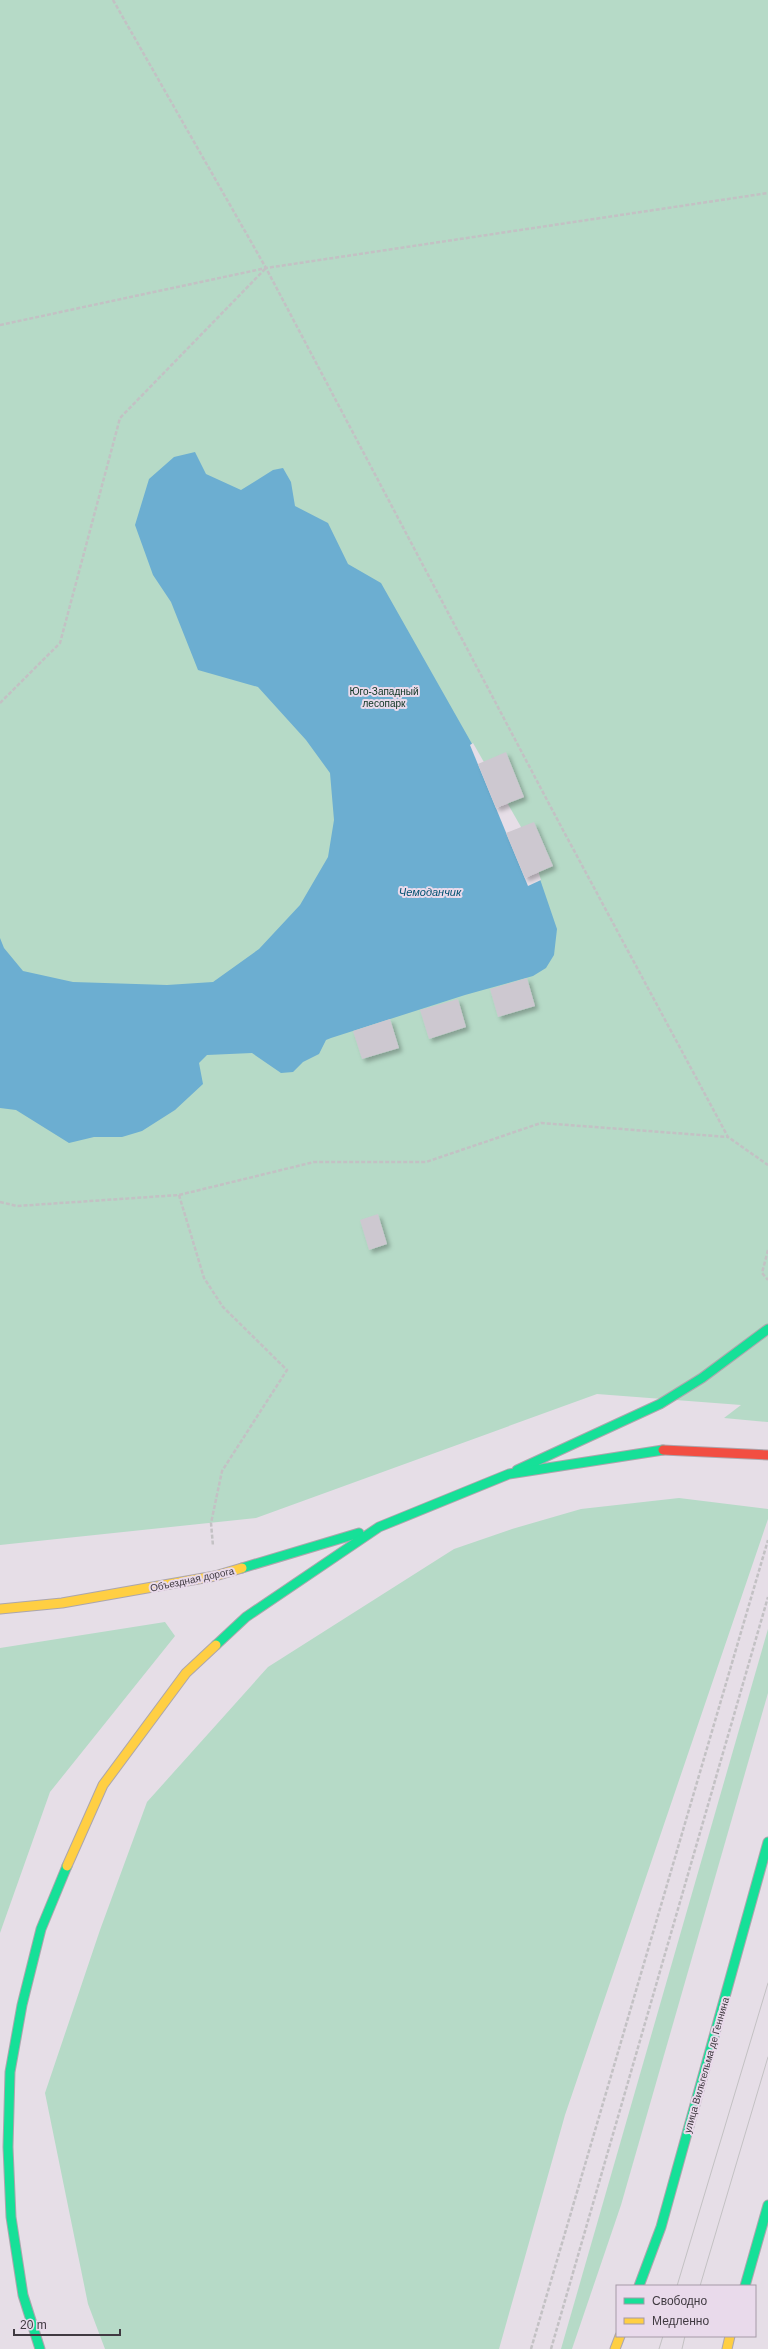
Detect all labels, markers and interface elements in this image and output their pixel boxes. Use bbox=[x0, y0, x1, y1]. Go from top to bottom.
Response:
park label: Юго-Западный лесопарк bbox=[349, 686, 419, 709]
water label: Чемоданчик bbox=[399, 886, 462, 898]
street label: Объездная дорога bbox=[149, 1565, 236, 1594]
street label: улица Вильгельма де Геннина bbox=[682, 1996, 731, 2134]
legend bbox=[616, 2285, 756, 2337]
text: Свободно bbox=[652, 2294, 707, 2308]
scale bar bbox=[14, 2311, 120, 2337]
text: Медленно bbox=[652, 2314, 709, 2328]
text: 20 m bbox=[20, 2318, 47, 2332]

